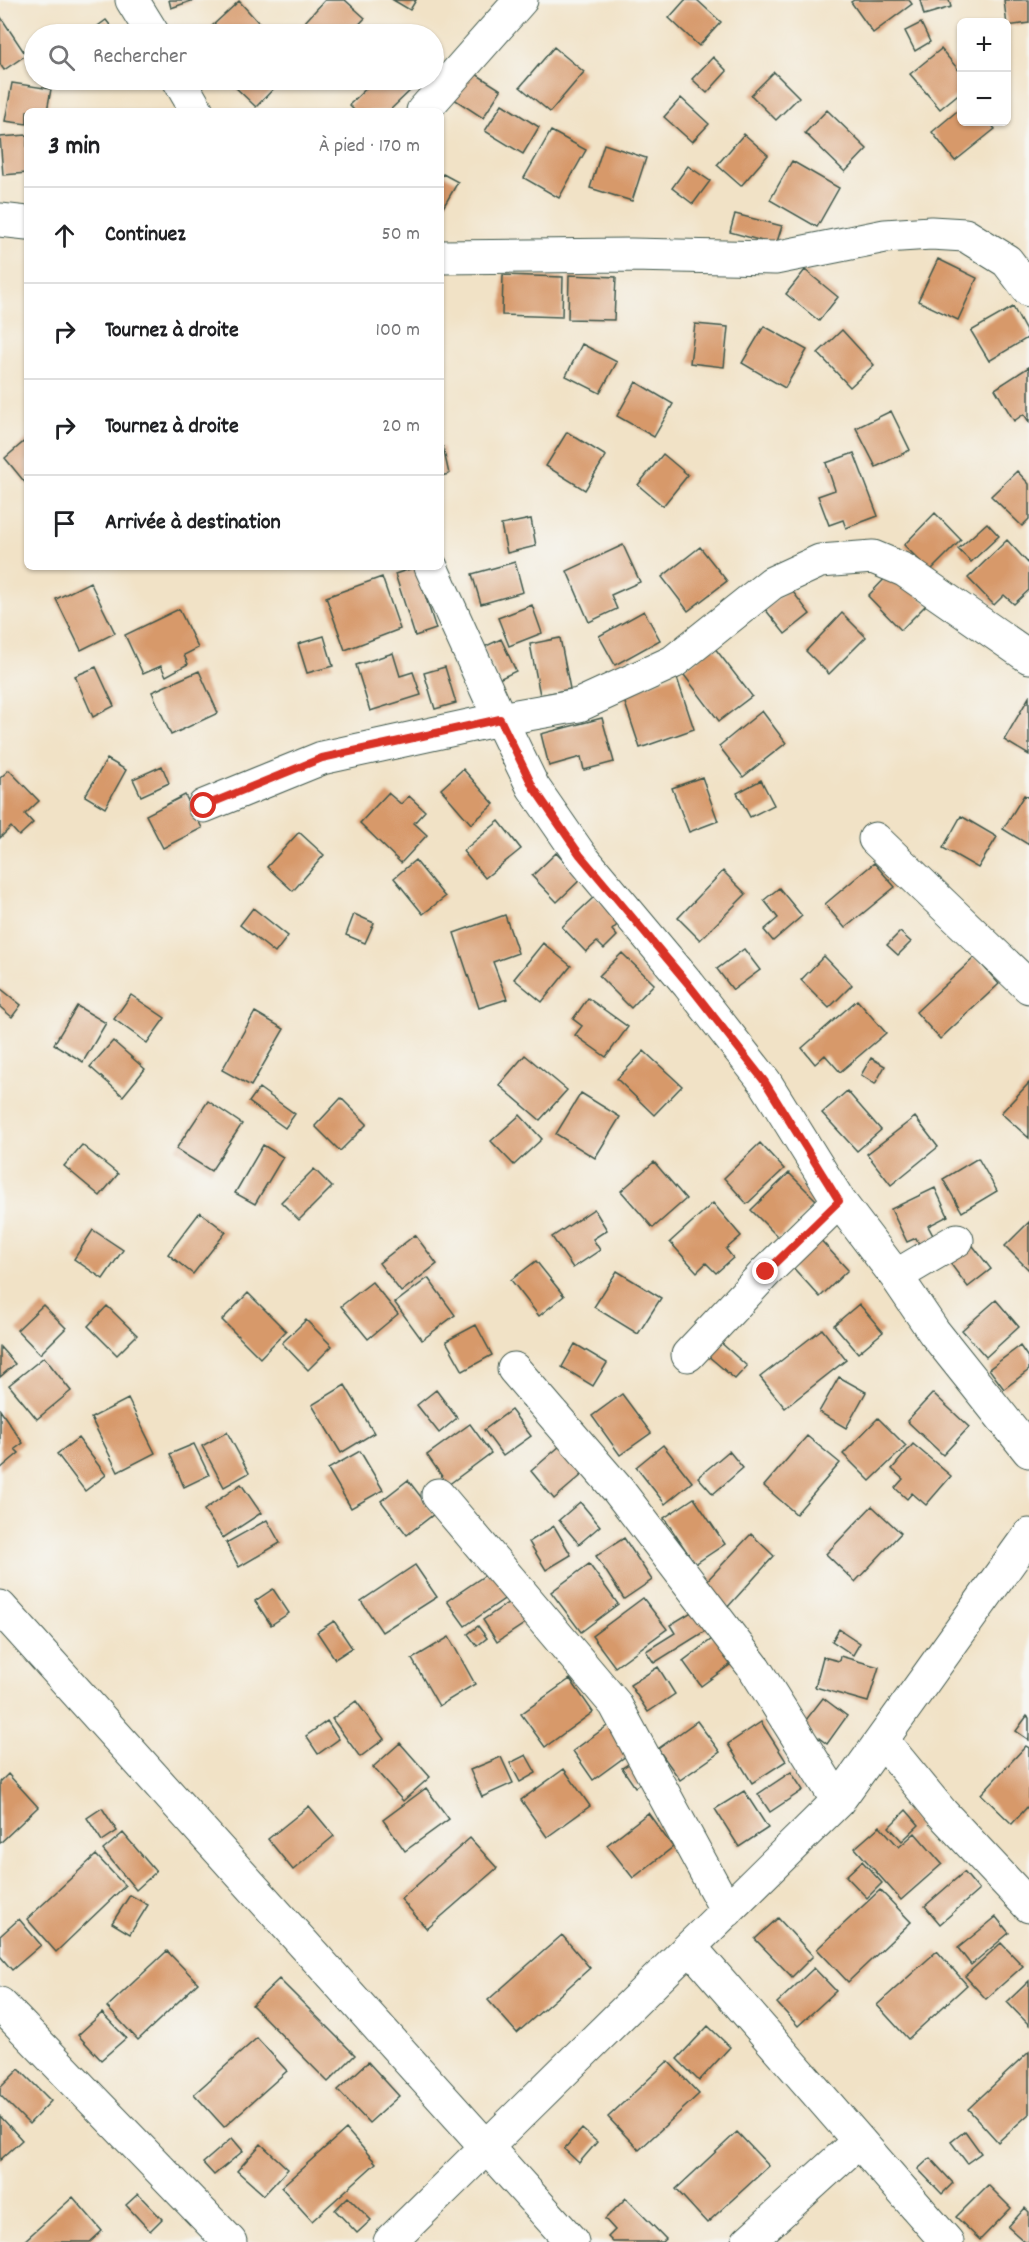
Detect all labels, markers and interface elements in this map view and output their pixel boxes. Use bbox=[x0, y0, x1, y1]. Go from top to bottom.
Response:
map controls bbox=[957, 18, 1011, 126]
button: + bbox=[957, 18, 1011, 72]
search box bbox=[24, 24, 444, 90]
icon: search bbox=[45, 41, 78, 74]
text: Rechercher bbox=[93, 42, 187, 73]
button: − bbox=[957, 72, 1011, 126]
text: 3 min bbox=[48, 129, 100, 166]
text: À pied · 170 m bbox=[319, 133, 420, 161]
icon: ahead bbox=[48, 219, 81, 252]
text: Continuez bbox=[105, 220, 186, 251]
text: 50 m bbox=[382, 221, 420, 249]
icon: right bbox=[48, 315, 81, 348]
text: Tournez à droite bbox=[105, 316, 239, 347]
text: 100 m bbox=[376, 317, 420, 345]
icon: right bbox=[48, 411, 81, 444]
text: Tournez à droite bbox=[105, 412, 239, 443]
text: 20 m bbox=[382, 413, 420, 441]
icon: arrive bbox=[48, 507, 81, 540]
text: Arrivée à destination bbox=[105, 508, 281, 539]
route start bbox=[190, 792, 216, 818]
route end bbox=[752, 1258, 778, 1284]

